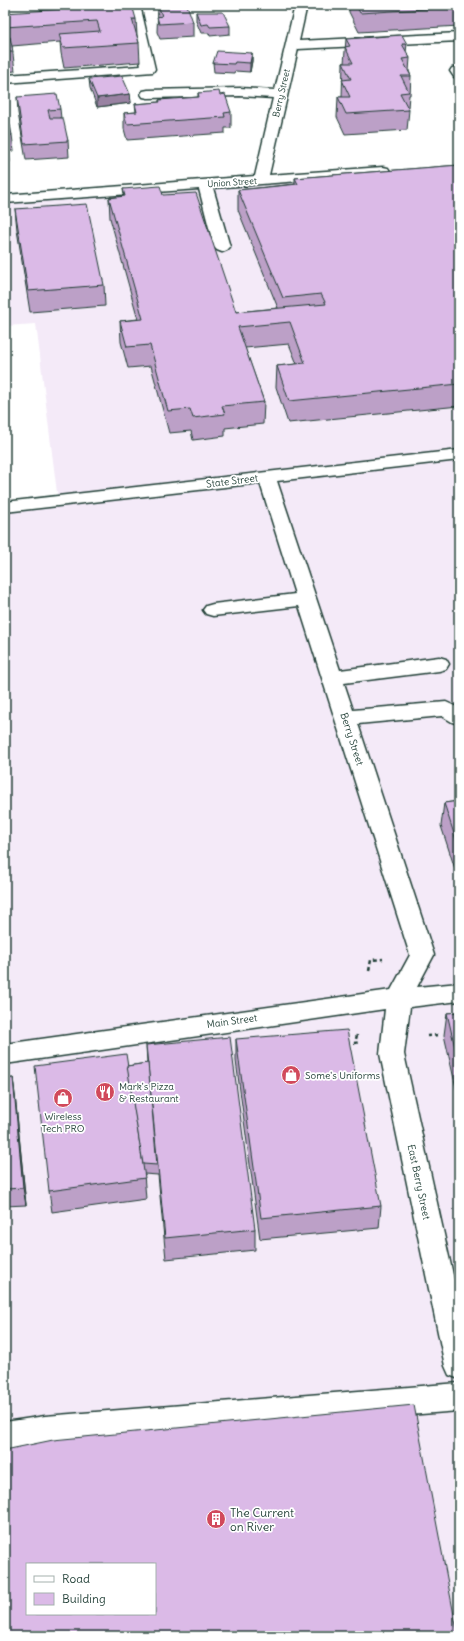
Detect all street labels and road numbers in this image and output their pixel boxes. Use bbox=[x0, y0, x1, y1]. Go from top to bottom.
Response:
street label: Berry Street bbox=[270, 68, 292, 118]
street label: Union Street bbox=[207, 175, 257, 189]
street label: State Street bbox=[205, 471, 259, 491]
street label: Berry Street bbox=[337, 711, 367, 768]
street label: Main Street bbox=[206, 1011, 259, 1031]
street label: East Berry Street bbox=[405, 1143, 433, 1221]

